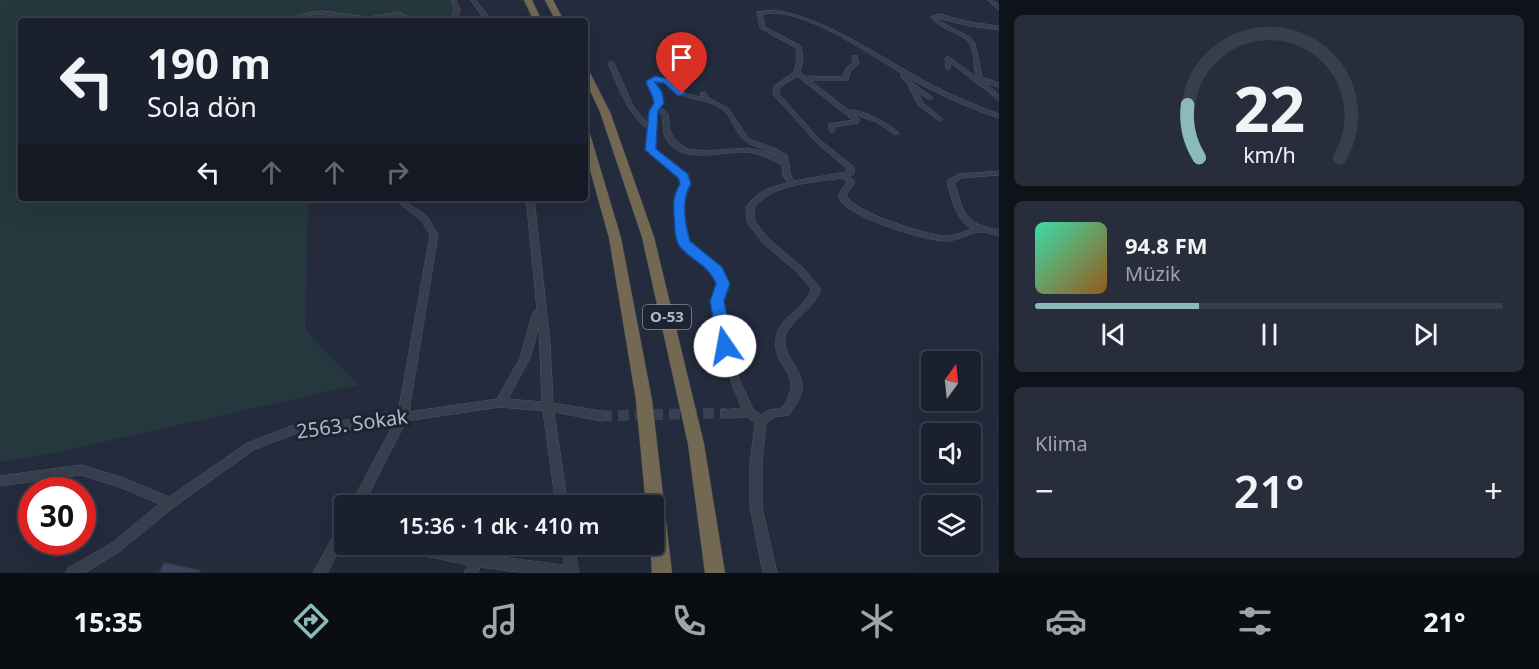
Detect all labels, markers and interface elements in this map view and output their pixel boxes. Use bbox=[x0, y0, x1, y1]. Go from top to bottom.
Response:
pin bbox=[656, 32, 707, 94]
text: 190 m bbox=[147, 34, 271, 91]
icon: arrive bbox=[665, 41, 698, 74]
icon: left bbox=[48, 42, 126, 120]
text: 22 bbox=[1233, 65, 1305, 150]
text: Sola dön bbox=[147, 88, 257, 125]
text: km/h bbox=[1243, 140, 1295, 169]
icon: left bbox=[192, 156, 225, 189]
icon: ahead bbox=[255, 156, 288, 189]
icon: ahead bbox=[318, 156, 351, 189]
icon: right bbox=[381, 156, 414, 189]
text: 94.8 FM bbox=[1125, 230, 1207, 260]
text: Müzik bbox=[1125, 260, 1181, 287]
road number: O-53 bbox=[643, 305, 691, 329]
position arrow bbox=[693, 314, 757, 378]
icon: previous bbox=[1097, 318, 1130, 351]
icon: pause bbox=[1253, 318, 1286, 351]
icon: next bbox=[1409, 318, 1442, 351]
north arrow bbox=[921, 351, 981, 411]
map controls bbox=[921, 351, 981, 555]
street label: 2563. Sokak bbox=[295, 402, 410, 445]
button: sound bbox=[921, 423, 981, 483]
text: Klima bbox=[1035, 430, 1088, 457]
text: 21° bbox=[1234, 460, 1304, 521]
text: − bbox=[1035, 468, 1054, 513]
text: + bbox=[1484, 468, 1503, 513]
speed limit sign: 30 bbox=[18, 477, 96, 555]
button: layers bbox=[921, 495, 981, 555]
text: 15:36 · 1 dk · 410 m bbox=[398, 510, 600, 540]
icon: directions bbox=[290, 600, 332, 642]
icon: music bbox=[479, 600, 521, 642]
icon: phone bbox=[668, 600, 710, 642]
icon: climate bbox=[856, 600, 898, 642]
icon: car bbox=[1045, 600, 1087, 642]
icon: filters bbox=[1234, 600, 1276, 642]
text: 15:35 bbox=[73, 603, 143, 640]
text: 21° bbox=[1423, 603, 1466, 640]

